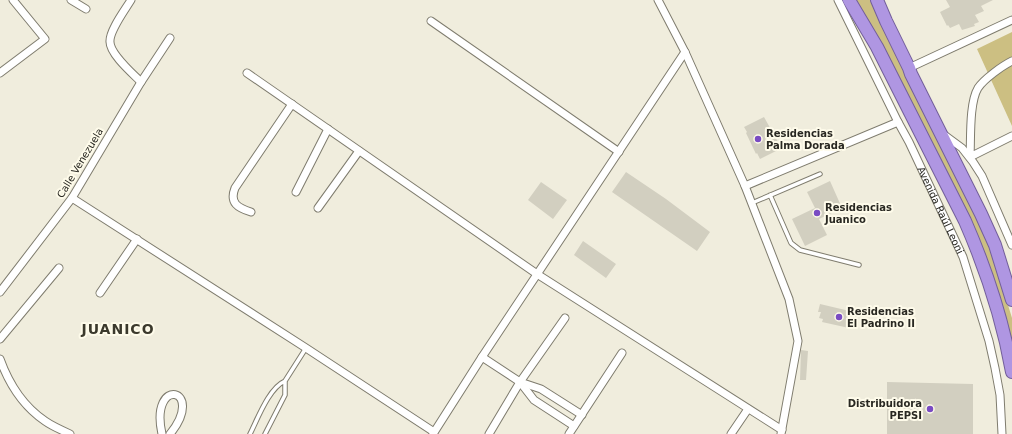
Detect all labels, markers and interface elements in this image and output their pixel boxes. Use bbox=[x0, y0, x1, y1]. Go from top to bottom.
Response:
street label: Calle Venezuela bbox=[55, 126, 105, 200]
place label: Residencias Palma Dorada bbox=[766, 128, 845, 151]
marker: Residencias Palma Dorada bbox=[753, 134, 763, 144]
street label: Avenida Raúl Leoni bbox=[916, 165, 966, 255]
place label: Residencias Juanico bbox=[824, 202, 892, 225]
marker: Residencias Juanico bbox=[812, 208, 822, 218]
place label: Residencias El Padrino II bbox=[847, 306, 915, 329]
marker: Residencias El Padrino II bbox=[834, 312, 844, 322]
district label: JUANICO bbox=[80, 321, 155, 337]
place label: Distribuidora PEPSI bbox=[848, 398, 922, 421]
marker: Distribuidora PEPSI bbox=[925, 404, 935, 414]

